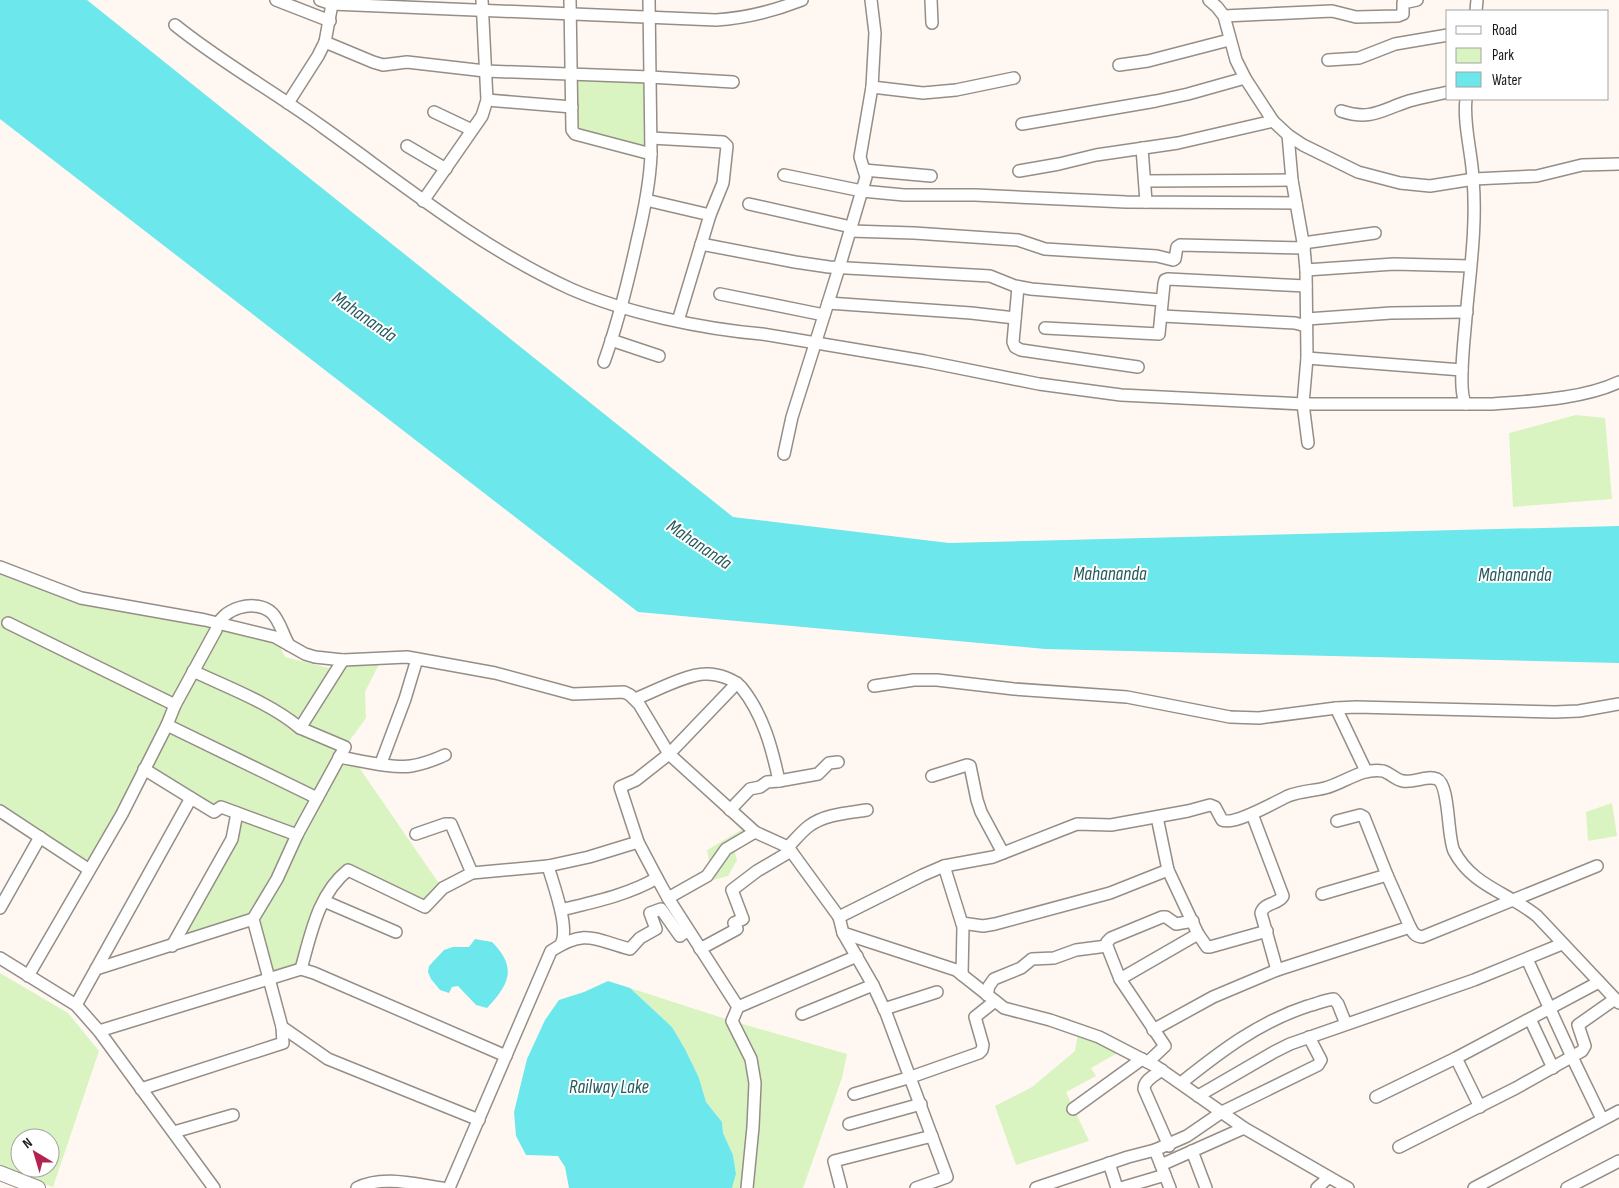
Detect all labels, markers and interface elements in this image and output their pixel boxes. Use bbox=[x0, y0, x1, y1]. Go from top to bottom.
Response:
legend bbox=[1446, 10, 1609, 100]
text: Road bbox=[1492, 21, 1517, 40]
text: Park bbox=[1492, 46, 1514, 65]
text: Water bbox=[1492, 71, 1523, 90]
water label: Mahananda bbox=[327, 287, 401, 348]
water label: Mahananda bbox=[662, 515, 736, 575]
water label: Mahananda bbox=[1073, 563, 1147, 586]
water label: Mahananda bbox=[1478, 564, 1552, 587]
water label: Railway Lake bbox=[569, 1076, 650, 1099]
north arrow bbox=[10, 1128, 60, 1178]
text: N bbox=[19, 1134, 35, 1152]

